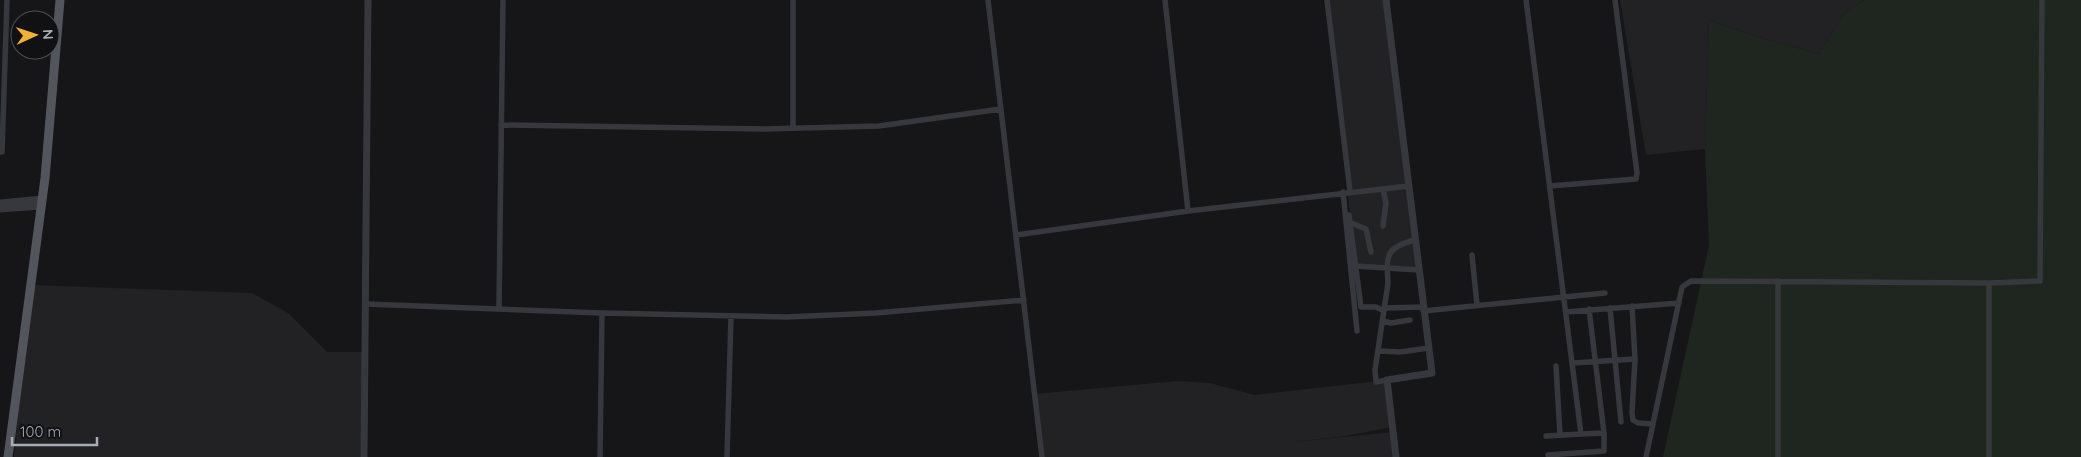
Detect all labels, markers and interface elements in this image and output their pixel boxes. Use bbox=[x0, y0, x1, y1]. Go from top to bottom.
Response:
north arrow bbox=[10, 10, 60, 60]
text: N bbox=[39, 29, 57, 40]
scale bar bbox=[12, 414, 98, 446]
text: 100 m bbox=[20, 422, 61, 441]

